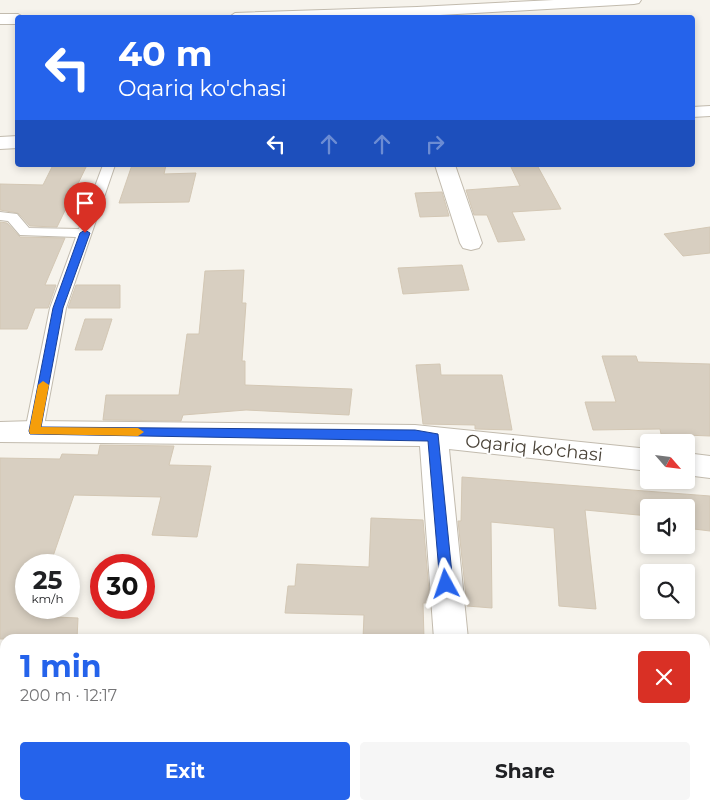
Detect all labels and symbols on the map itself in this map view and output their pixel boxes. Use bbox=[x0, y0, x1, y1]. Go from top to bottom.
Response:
pin bbox=[64, 182, 106, 233]
street label: Oqariq ko'chasi bbox=[464, 430, 604, 466]
north arrow bbox=[640, 434, 695, 489]
speed limit sign: 30 bbox=[90, 554, 155, 619]
position arrow bbox=[419, 557, 471, 609]

